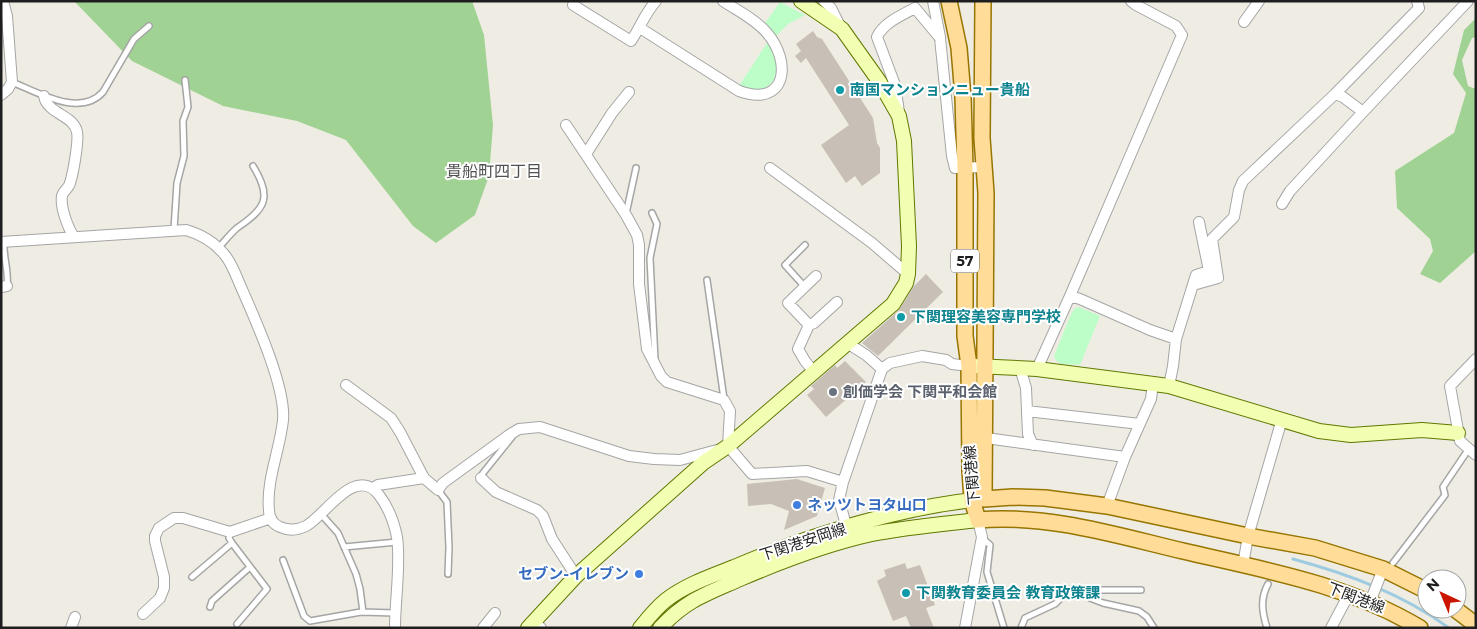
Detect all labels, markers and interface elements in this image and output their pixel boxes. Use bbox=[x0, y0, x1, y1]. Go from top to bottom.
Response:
place label: 南国マンションニュー貴船 bbox=[850, 80, 1030, 99]
marker: 南国マンションニュー貴船 bbox=[834, 84, 846, 96]
district label: 貴船町四丁目 bbox=[446, 162, 542, 181]
road number: 57 bbox=[951, 250, 979, 272]
place label: 下関理容美容専門学校 bbox=[911, 307, 1061, 326]
marker: 下関理容美容専門学校 bbox=[895, 311, 907, 323]
place label: 創価学会 下関平和会館 bbox=[843, 382, 997, 401]
marker: 創価学会 下関平和会館 bbox=[827, 386, 839, 398]
street label: 下関港線 bbox=[959, 444, 984, 506]
place label: ネッツトヨタ山口 bbox=[807, 495, 927, 514]
marker: ネッツトヨタ山口 bbox=[791, 499, 803, 511]
street label: 下関港安岡線 bbox=[757, 519, 849, 564]
place label: セブン-イレブン bbox=[518, 564, 629, 583]
marker: セブン-イレブン bbox=[633, 568, 645, 580]
north arrow bbox=[1417, 569, 1467, 619]
text: N bbox=[1423, 574, 1443, 595]
street label: 下関港線 bbox=[1325, 578, 1388, 617]
place label: 下関教育委員会 教育政策課 bbox=[916, 583, 1100, 602]
marker: 下関教育委員会 教育政策課 bbox=[900, 587, 912, 599]

